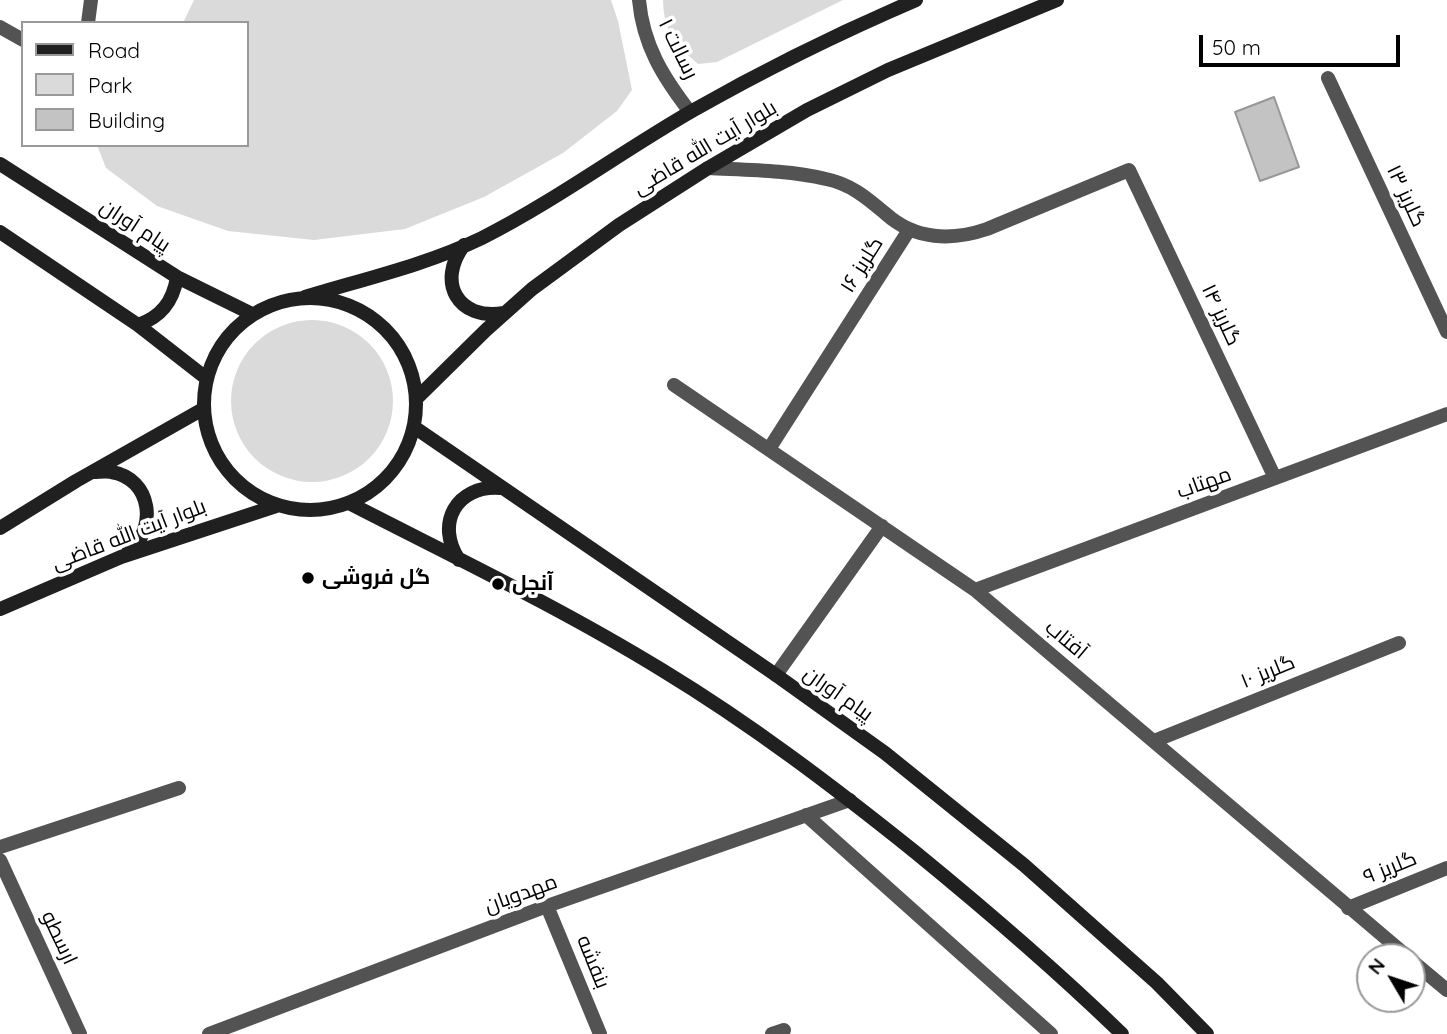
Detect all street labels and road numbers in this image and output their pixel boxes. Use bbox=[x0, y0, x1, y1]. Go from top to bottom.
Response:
street label: رسالت ۱ bbox=[653, 15, 703, 83]
street label: بلوار آیت ‌الله قاضی bbox=[628, 95, 782, 201]
street label: گلریز ۱۳ bbox=[1381, 161, 1431, 231]
street label: پیام آوران bbox=[95, 194, 175, 258]
street label: گلریز ۱۶ bbox=[835, 232, 889, 298]
street label: گلریز ۱۴ bbox=[1196, 280, 1246, 350]
street label: مهتاب bbox=[1173, 462, 1235, 504]
street label: بلوار آیت ‌الله قاضی bbox=[48, 494, 210, 576]
street label: آفتاب bbox=[1040, 615, 1092, 665]
street label: گلریز ۱۰ bbox=[1237, 650, 1299, 694]
street label: پیام آوران bbox=[798, 661, 878, 727]
street label: گلریز ۹ bbox=[1360, 846, 1420, 890]
street label: مهدویان bbox=[481, 869, 561, 919]
street label: ارسطو bbox=[36, 907, 82, 969]
street label: بنفشه bbox=[571, 932, 615, 992]

